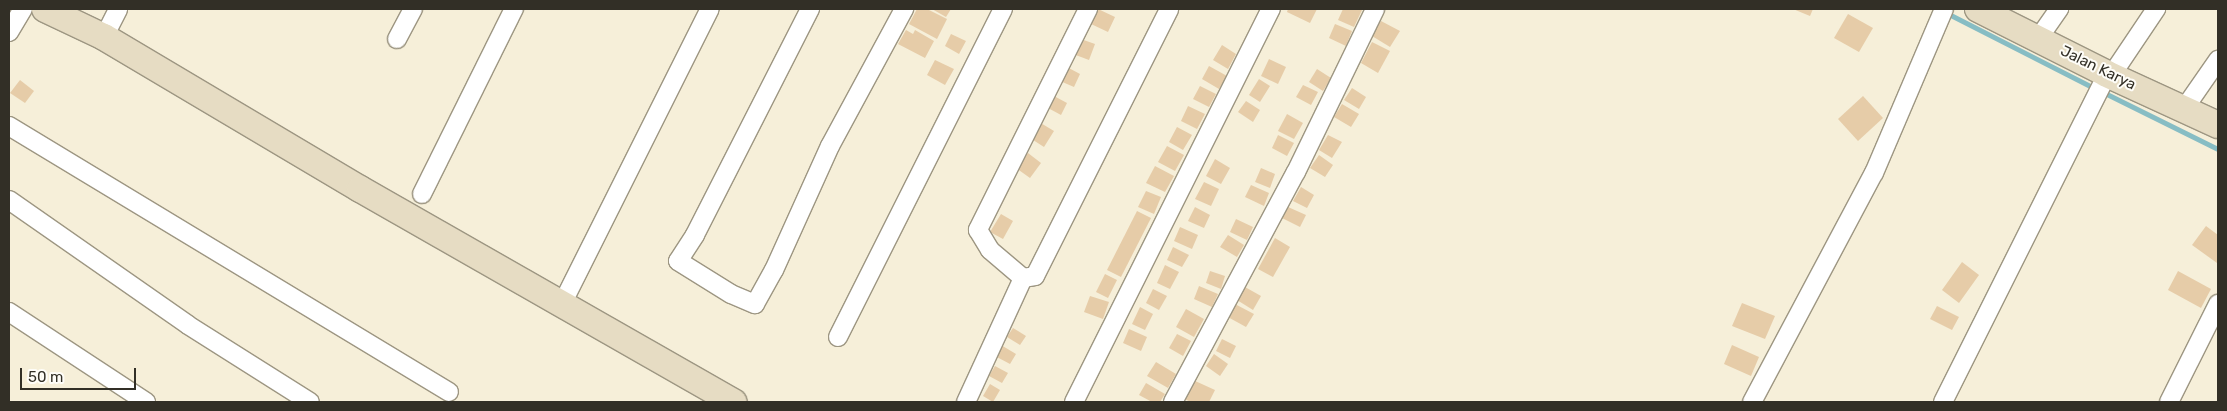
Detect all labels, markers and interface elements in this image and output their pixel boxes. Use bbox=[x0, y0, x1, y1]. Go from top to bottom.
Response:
street label: Jalan Karya bbox=[2057, 42, 2139, 94]
scale bar bbox=[22, 358, 139, 390]
text: 50 m bbox=[28, 368, 63, 386]

